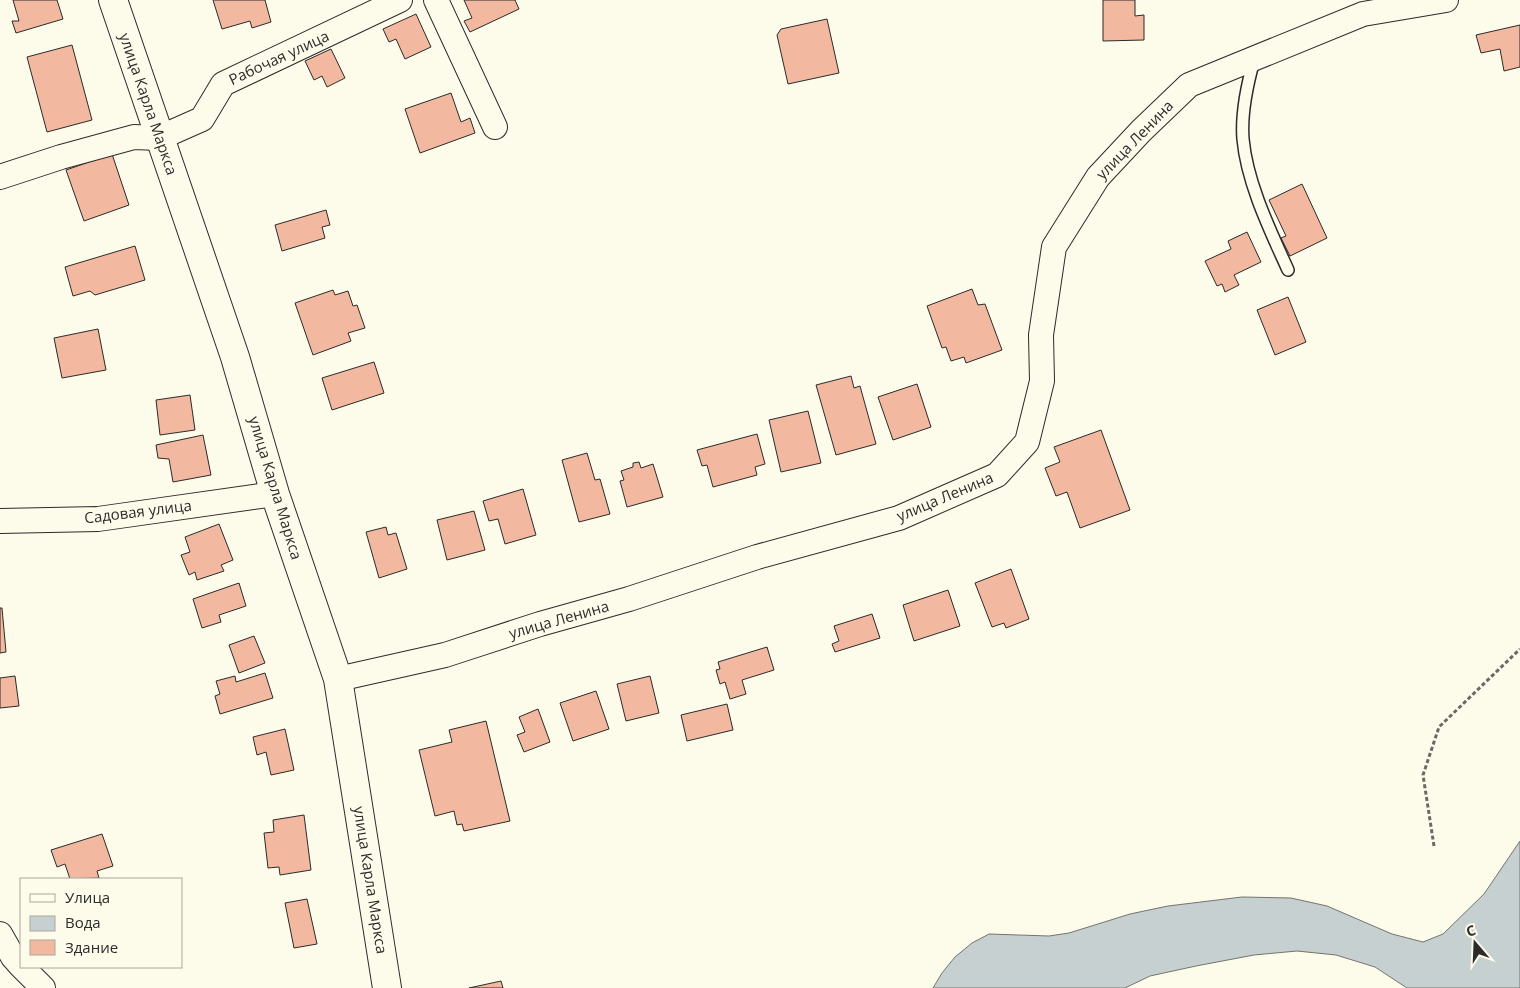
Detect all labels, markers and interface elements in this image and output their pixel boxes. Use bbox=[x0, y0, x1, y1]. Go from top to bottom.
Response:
street label: Рабочая улица bbox=[225, 25, 332, 89]
street label: улица Карла Маркса bbox=[115, 30, 183, 177]
street label: улица Ленина bbox=[1091, 95, 1177, 183]
street label: улица Карла Маркса bbox=[245, 414, 307, 562]
street label: улица Ленина bbox=[893, 467, 996, 525]
street label: Садовая улица bbox=[83, 495, 193, 528]
street label: улица Ленина bbox=[506, 595, 611, 643]
street label: улица Карла Маркса bbox=[349, 805, 393, 955]
legend bbox=[20, 878, 182, 968]
text: Улица bbox=[65, 887, 110, 907]
text: Вода bbox=[65, 912, 101, 932]
north arrow bbox=[1450, 918, 1500, 968]
text: С bbox=[1463, 920, 1478, 941]
text: Здание bbox=[65, 937, 118, 957]

